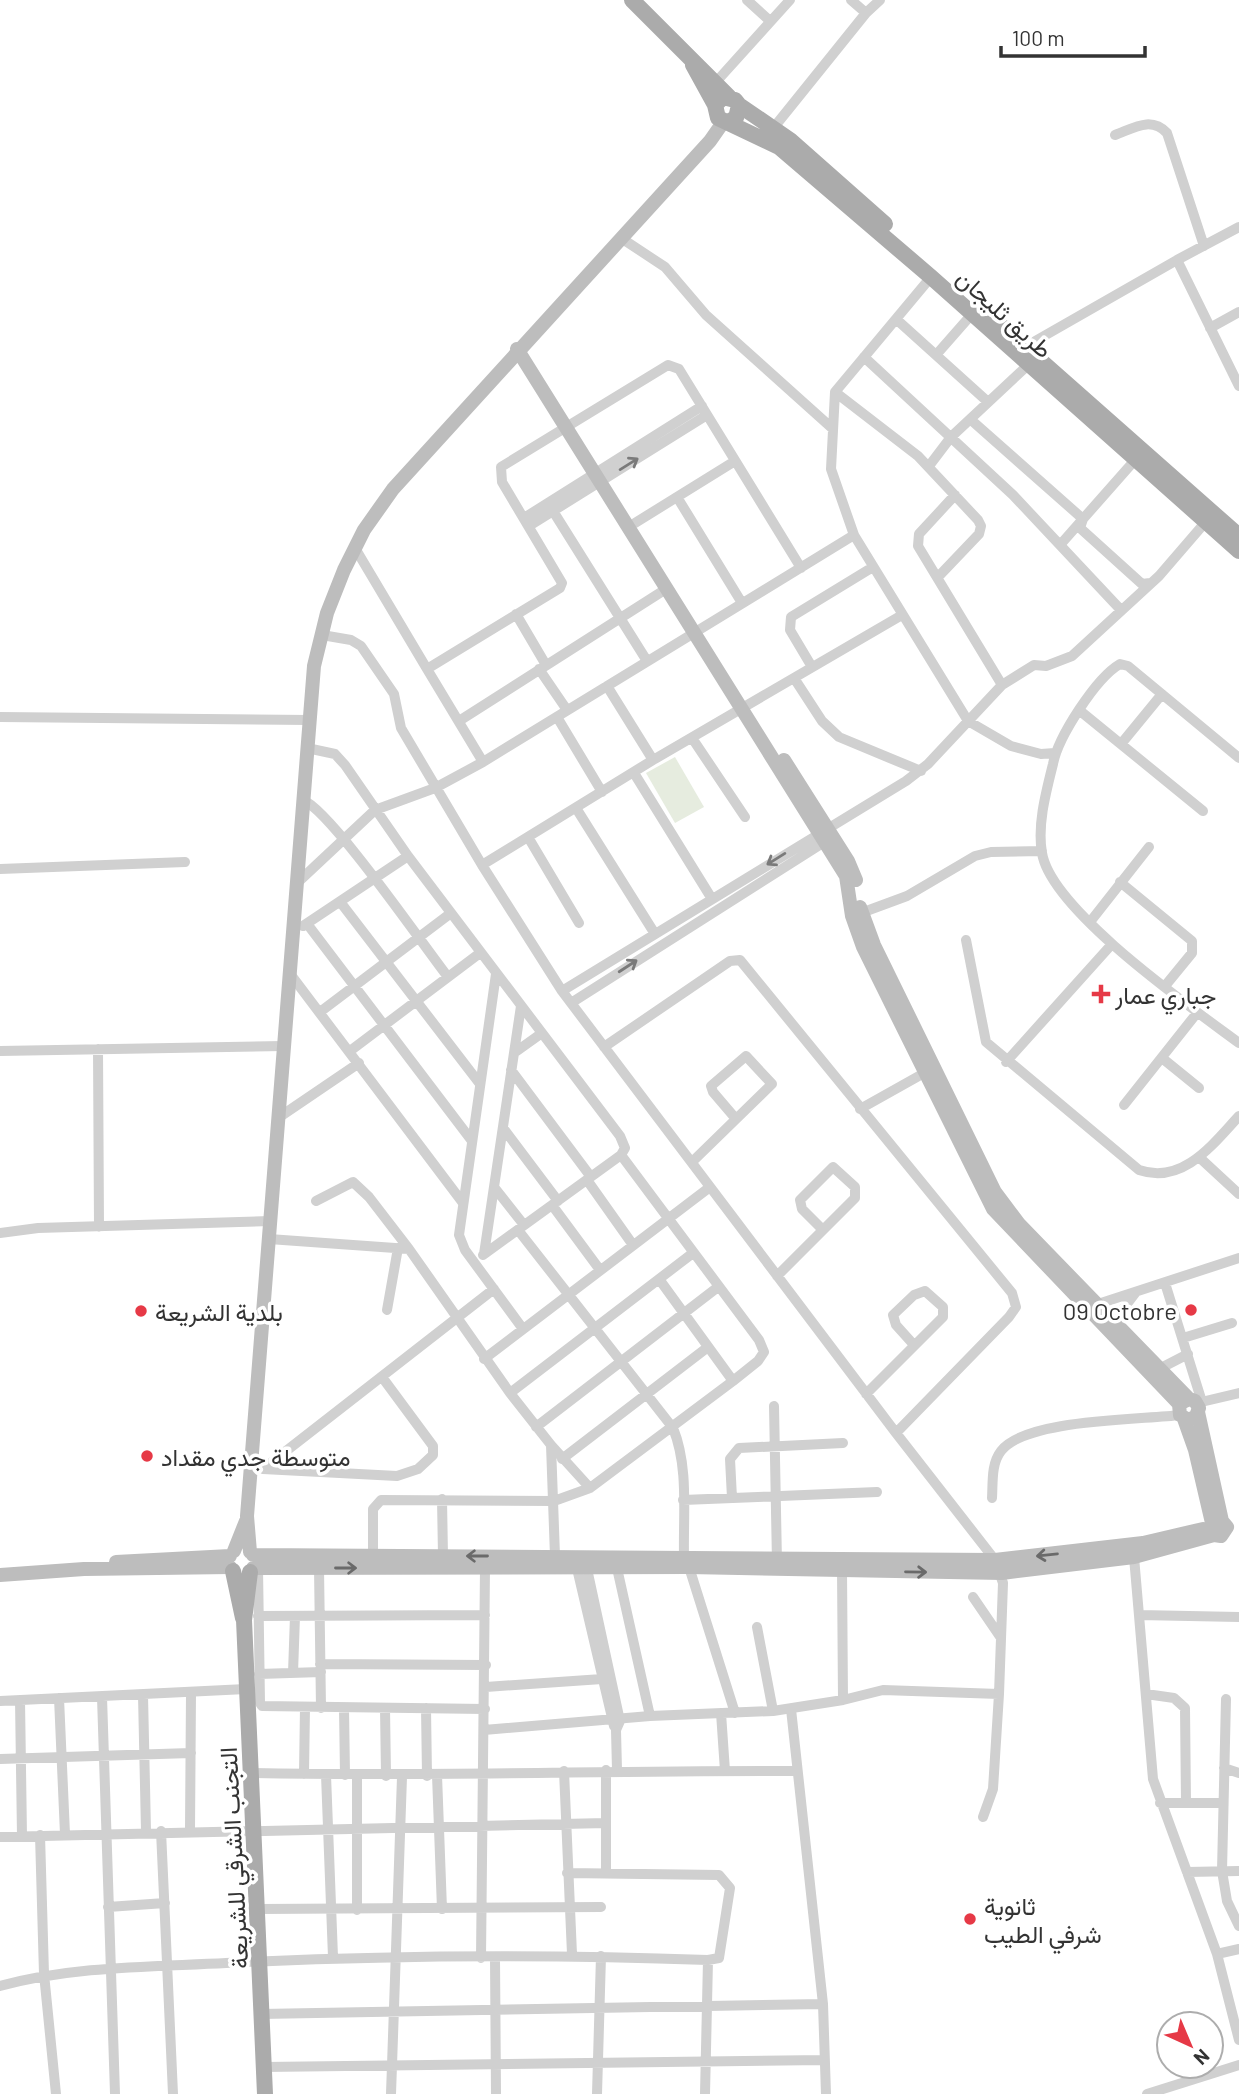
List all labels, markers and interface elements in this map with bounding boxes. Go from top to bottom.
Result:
scale bar [1001,14,1144,58]
text: 100 m [1012,25,1065,50]
street label: طريق ثليجان [950,262,1059,365]
one-way arrow [618,457,638,471]
one-way arrow [767,852,787,866]
one-way arrow [618,958,637,973]
place label: جباري عمار [1114,980,1216,1015]
marker: جباري عمار [1093,986,1109,1002]
place label: 09 Octobre [1063,1296,1177,1325]
place label: بلدية الشريعة [155,1297,283,1328]
marker: 09 Octobre [1183,1302,1199,1318]
marker: بلدية الشريعة [133,1303,149,1319]
place label: متوسطة جدي مقداد [161,1442,351,1477]
marker: متوسطة جدي مقداد [139,1448,155,1464]
one-way arrow [466,1549,489,1563]
one-way arrow [1036,1549,1059,1562]
one-way arrow [334,1561,357,1575]
one-way arrow [904,1565,927,1578]
street label: التجنب الشرقي للشريعة [213,1746,259,1970]
place label: ثانوية شرفي الطيب [984,1891,1102,1954]
marker: ثانوية شرفي الطيب [962,1911,978,1927]
north arrow [1155,2010,1225,2080]
text: N [1190,2045,1215,2070]

